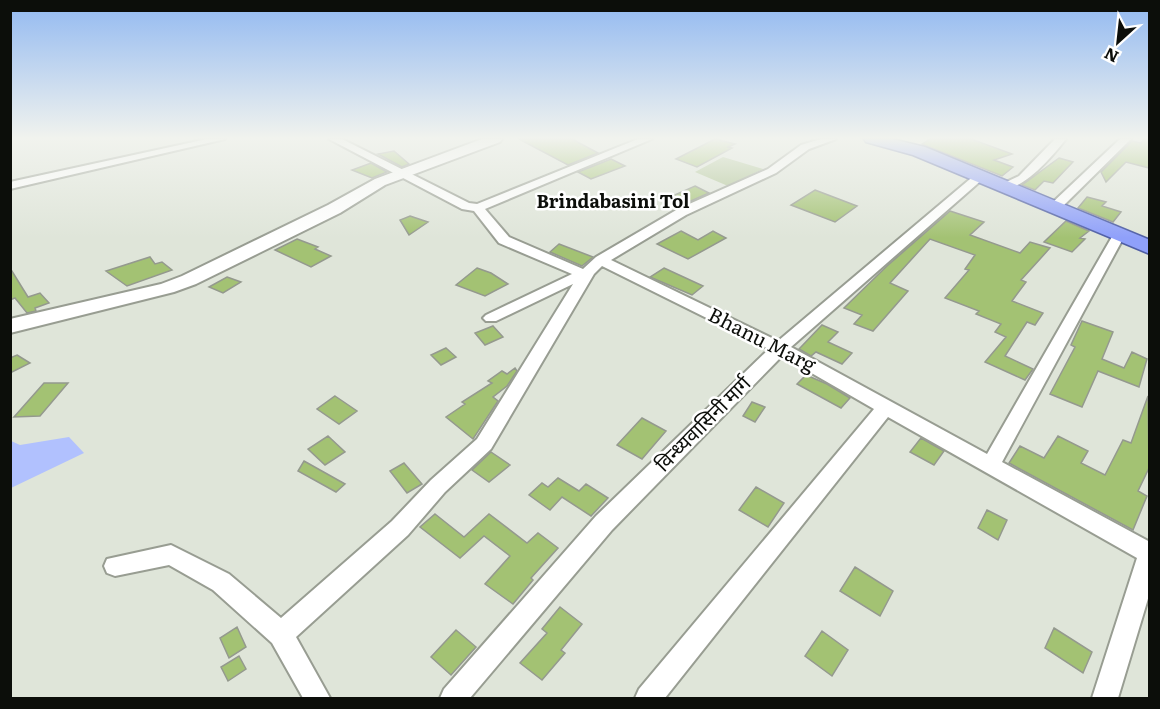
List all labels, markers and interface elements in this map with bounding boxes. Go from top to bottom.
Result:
north arrow [1088,12,1148,72]
text: N [1099,43,1122,70]
district label: Brindabasini Tol [536,187,690,214]
street label: Bhanu Marg [704,298,823,379]
street label: विन्ध्यवासिनी मार्ग [647,367,757,477]

